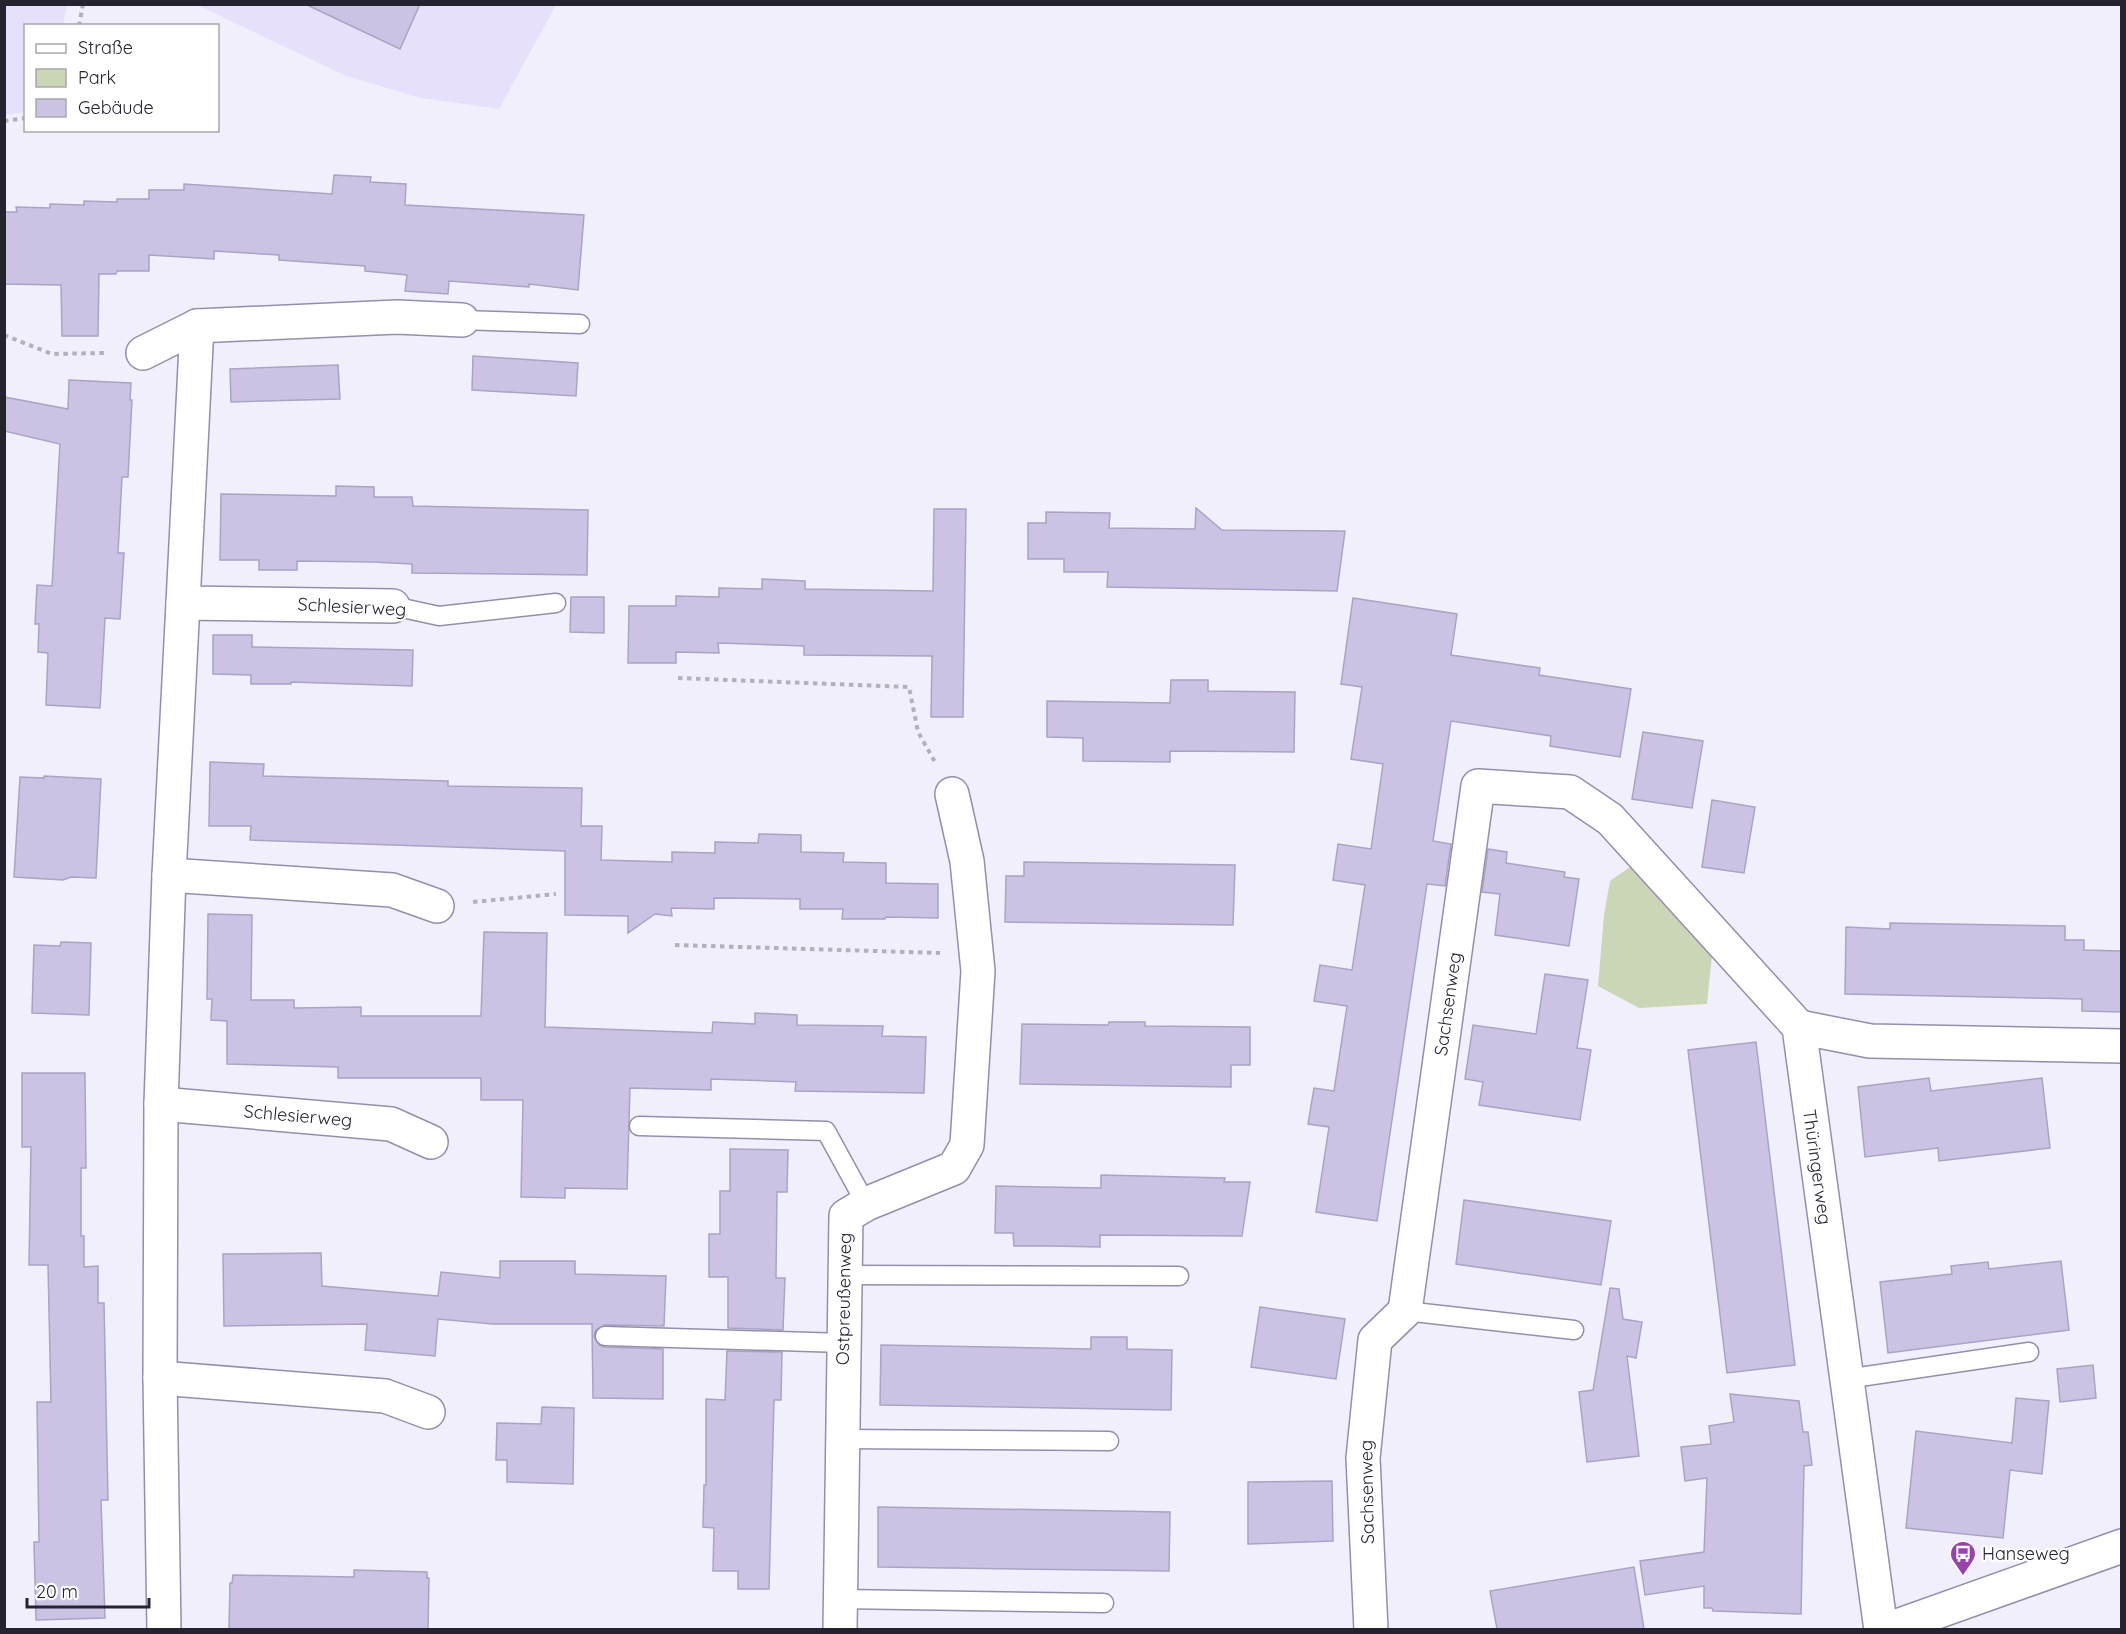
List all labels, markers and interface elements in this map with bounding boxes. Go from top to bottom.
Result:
legend [24,24,219,132]
text: Straße [78,36,133,59]
text: Park [78,66,116,89]
text: Gebäude [78,96,154,119]
street label: Schlesierweg [297,592,407,621]
street label: Sachsenweg [1429,951,1466,1057]
street label: Schlesierweg [243,1099,353,1132]
street label: Thüringerweg [1798,1108,1837,1226]
street label: Ostpreußenweg [831,1233,856,1365]
street label: Sachsenweg [1354,1440,1379,1544]
bus stop icon: Hanseweg [1948,1539,1978,1577]
place label: Hanseweg [1982,1542,2070,1565]
scale bar [27,1571,148,1609]
text: 20 m [36,1580,78,1603]

